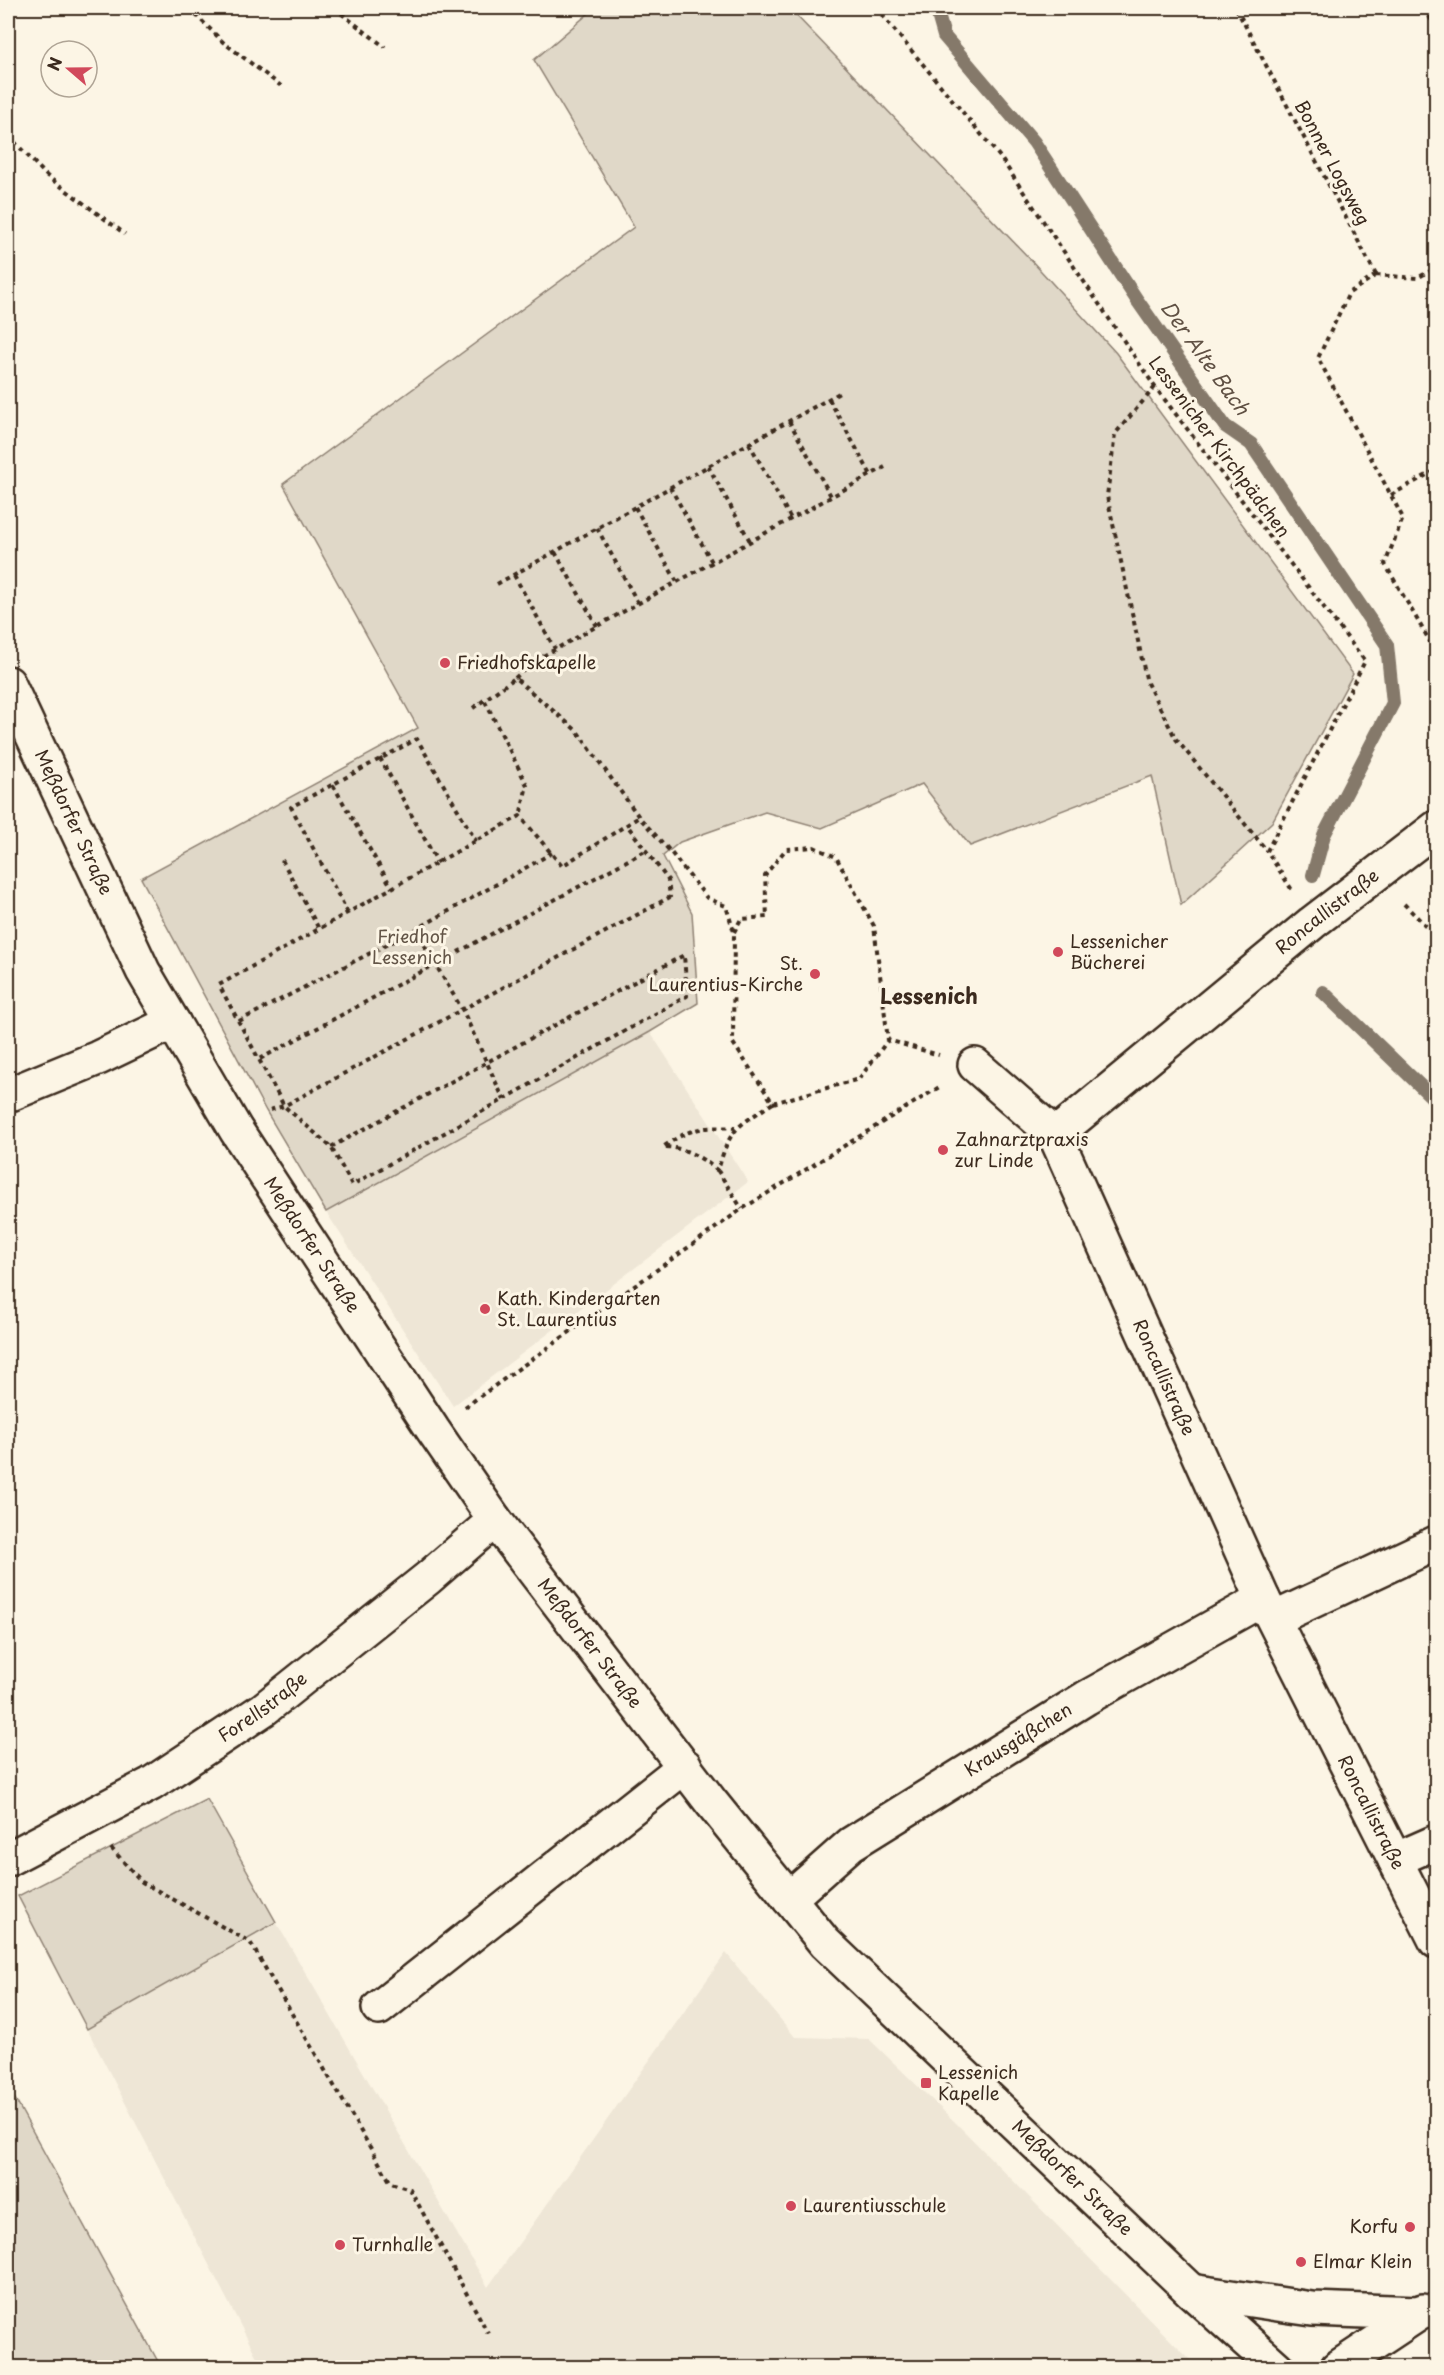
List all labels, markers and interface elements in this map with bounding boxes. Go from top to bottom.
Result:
north arrow [39,39,99,99]
text: N [41,53,67,74]
street label: Bonner Logsweg [1289,95,1378,230]
water label: Der Alte Bach [1154,294,1258,421]
street label: Lessenicher Kirchpädchen [1143,350,1298,543]
place label: Friedhofskapelle [457,648,597,675]
marker: Friedhofskapelle [438,656,452,670]
street label: Meßdorfer Straße [29,745,120,899]
street label: Roncallistraße [1269,862,1384,960]
park label: Friedhof Lessenich [372,922,452,970]
place label: Lessenicher Bücherei [1070,927,1169,975]
marker: Lessenicher Bücherei [1051,945,1065,959]
place label: St. Laurentius-Kirche [649,949,803,997]
marker: St. Laurentius-Kirche [808,967,822,981]
district label: Lessenich [880,979,978,1011]
place label: Zahnarztpraxis zur Linde [955,1125,1088,1173]
marker: Zahnarztpraxis zur Linde [936,1143,950,1157]
street label: Meßdorfer Straße [258,1171,368,1318]
place label: Kath. Kindergarten St. Laurentius [497,1284,661,1332]
marker: Kath. Kindergarten St. Laurentius [478,1302,492,1316]
street label: Roncallistraße [1127,1314,1203,1440]
street label: Meßdorfer Straße [532,1572,650,1714]
street label: Forellstraße [212,1665,312,1748]
street label: Krausgäßchen [959,1695,1077,1782]
street label: Roncallistraße [1332,1750,1413,1874]
place label: Lessenich Kapelle [938,2058,1018,2106]
marker: Lessenich Kapelle [919,2076,933,2090]
street label: Meßdorfer Straße [1007,2113,1140,2241]
place label: Laurentiusschule [803,2191,947,2218]
marker: Laurentiusschule [784,2199,798,2213]
place label: Korfu [1349,2212,1398,2239]
marker: Korfu [1403,2220,1417,2234]
place label: Turnhalle [352,2230,434,2257]
marker: Turnhalle [333,2238,347,2252]
place label: Elmar Klein [1313,2247,1412,2274]
marker: Elmar Klein [1294,2255,1308,2269]

